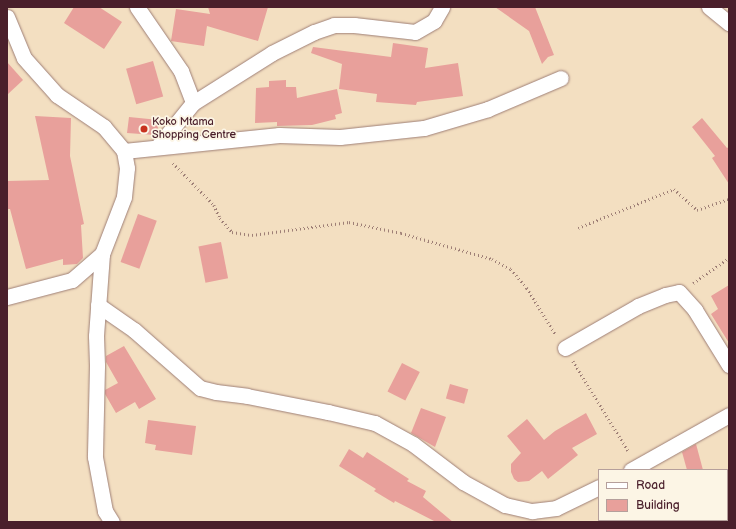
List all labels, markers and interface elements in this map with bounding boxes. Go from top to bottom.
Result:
place label: Koko Mtama Shopping Centre [152,116,236,142]
marker: Koko Mtama Shopping Centre [139,124,149,134]
legend [598,469,728,521]
text: Road [636,478,665,493]
text: Building [636,498,680,513]

